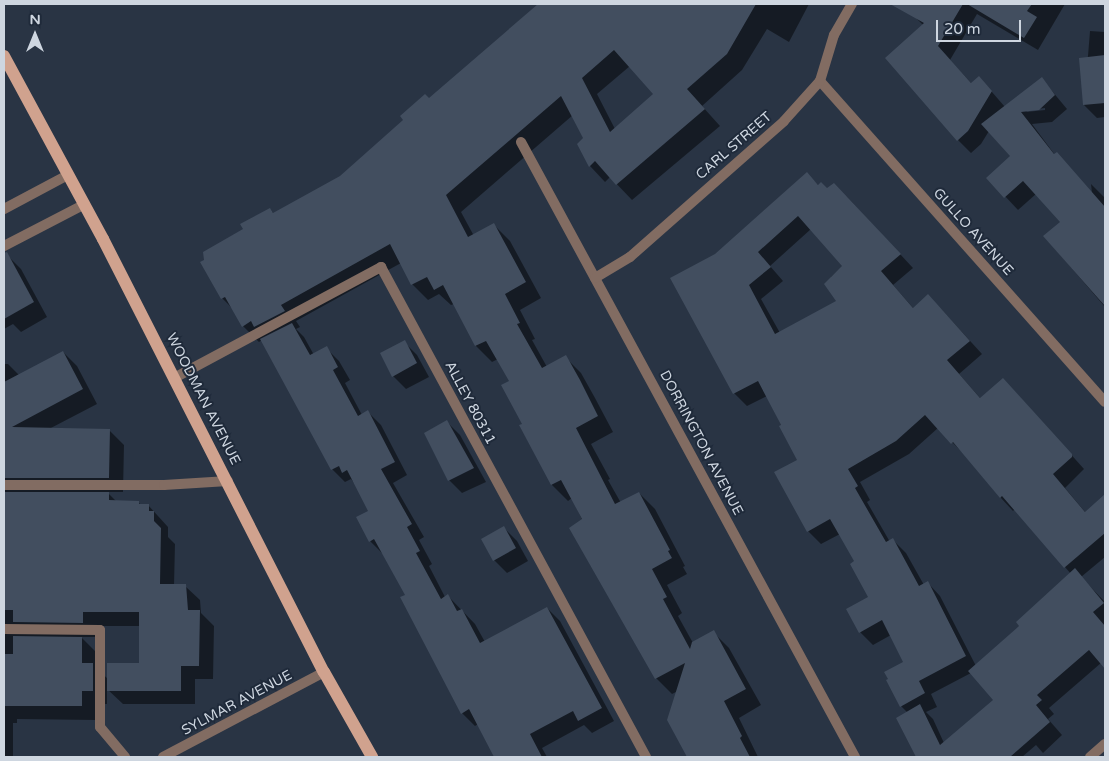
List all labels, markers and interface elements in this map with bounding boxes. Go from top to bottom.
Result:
north arrow [10,10,60,60]
scale bar [939,10,1024,42]
text: N [29,11,41,28]
text: 20 m [944,20,981,38]
street label: CARL STREET [693,109,775,183]
street label: GULLO AVENUE [929,185,1017,279]
street label: WOODMAN AVENUE [162,330,244,468]
street label: ALLEY 80311 [441,358,499,448]
street label: DORRINGTON AVENUE [656,368,746,518]
street label: SYLMAR AVENUE [179,667,295,739]

